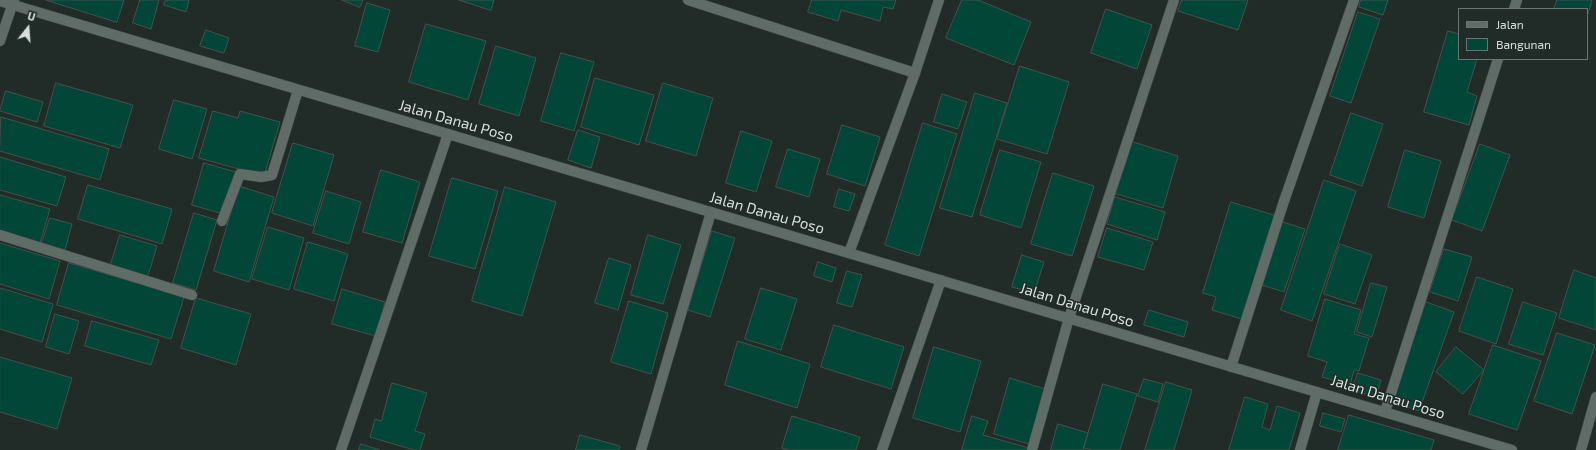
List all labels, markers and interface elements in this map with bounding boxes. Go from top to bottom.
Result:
north arrow [8,8,48,48]
legend [1458,8,1588,60]
text: U [26,9,37,23]
text: Jalan [1496,17,1524,31]
text: Bangunan [1496,37,1551,51]
street label: Jalan Danau Poso [397,96,515,146]
street label: Jalan Danau Poso [708,188,826,238]
street label: Jalan Danau Poso [1018,279,1136,331]
street label: Jalan Danau Poso [1329,371,1447,423]

